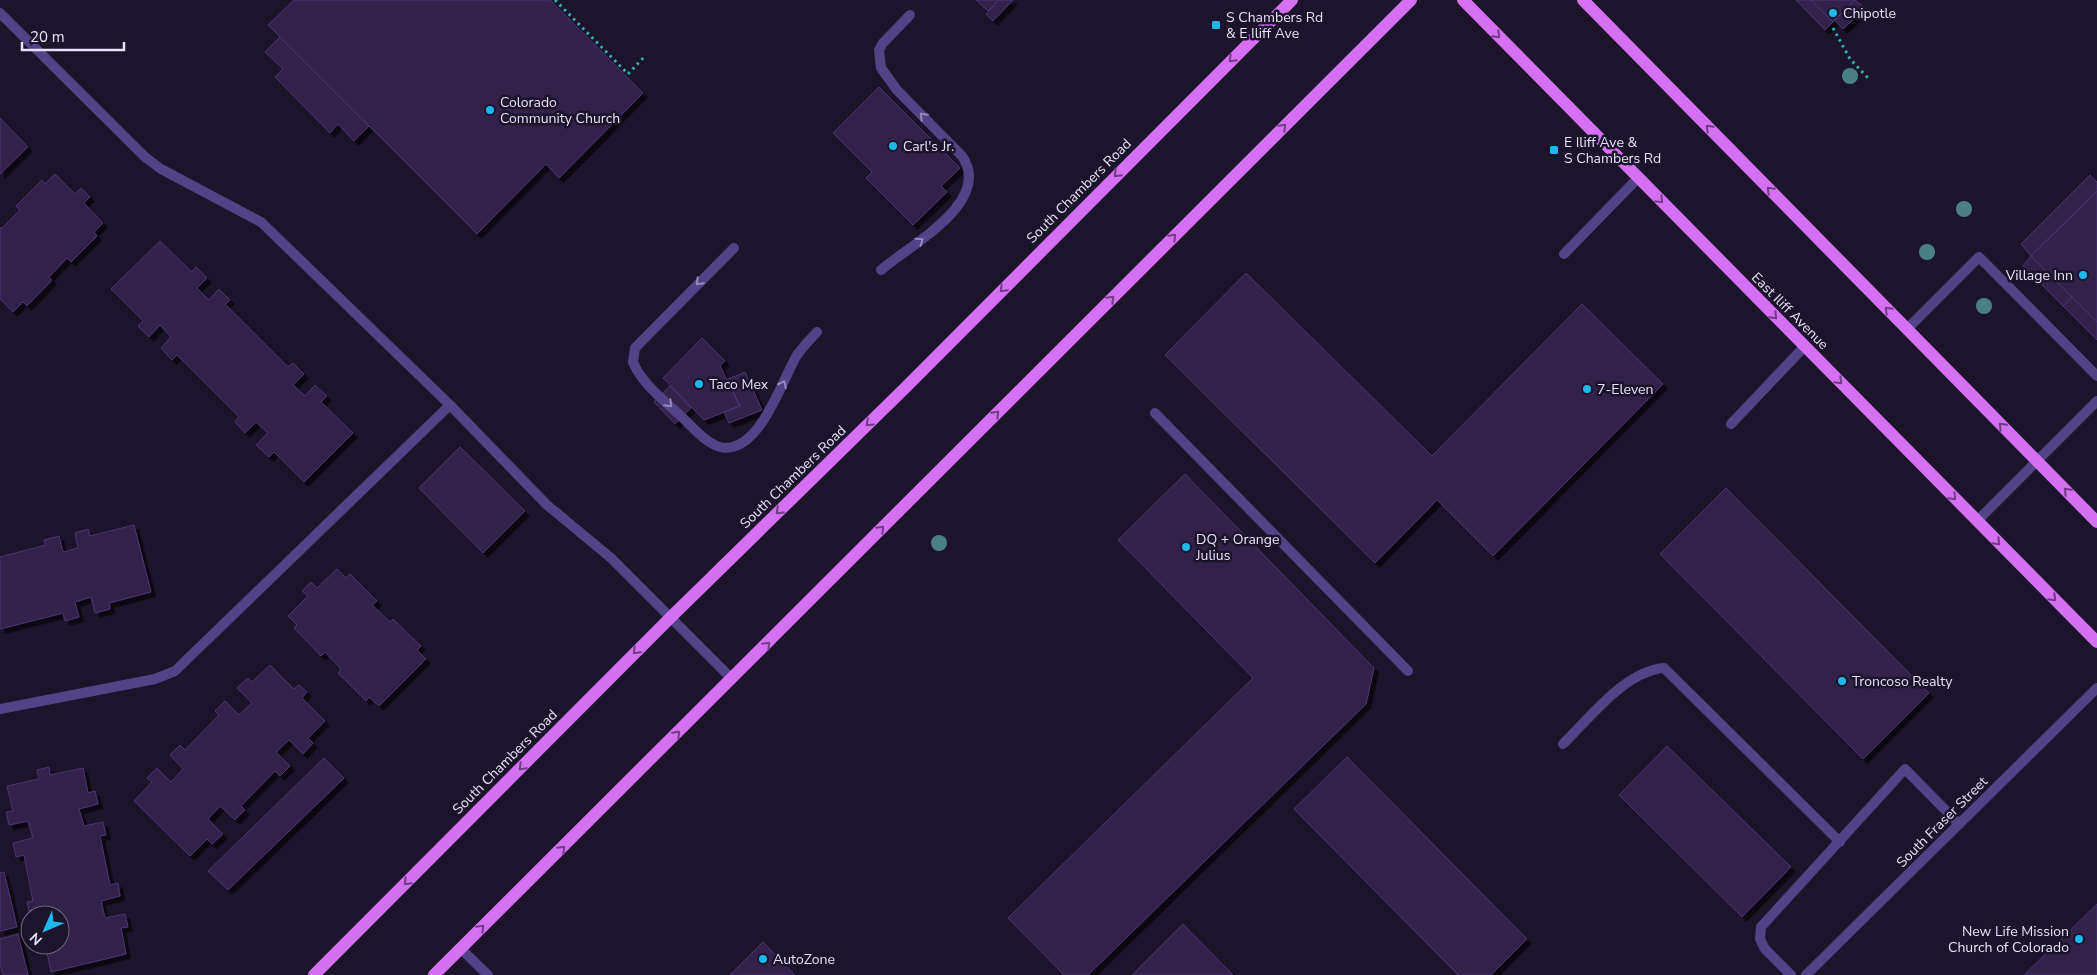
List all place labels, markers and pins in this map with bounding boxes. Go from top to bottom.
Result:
place label: Chipotle [1843,4,1896,23]
marker: Chipotle [1827,7,1839,19]
place label: S Chambers Rd & E Iliff Ave [1226,8,1323,43]
marker: S Chambers Rd & E Iliff Ave [1210,19,1222,31]
place label: Colorado Community Church [500,93,620,128]
marker: Colorado Community Church [484,104,496,116]
place label: E Iliff Ave & S Chambers Rd [1564,133,1661,168]
place label: Carl's Jr. [903,137,954,156]
marker: Carl's Jr. [887,140,899,152]
marker: E Iliff Ave & S Chambers Rd [1548,144,1560,156]
place label: Village Inn [2005,266,2073,285]
marker: Village Inn [2077,269,2089,281]
place label: Taco Mex [709,375,769,394]
marker: Taco Mex [693,378,705,390]
place label: 7-Eleven [1597,380,1653,399]
marker: 7-Eleven [1581,383,1593,395]
place label: DQ + Orange Julius [1195,530,1279,565]
marker: DQ + Orange Julius [1180,541,1192,553]
place label: Troncoso Realty [1852,672,1953,691]
marker: Troncoso Realty [1836,675,1848,687]
place label: New Life Mission Church of Colorado [1948,922,2069,957]
marker: New Life Mission Church of Colorado [2073,933,2085,945]
place label: AutoZone [773,950,835,969]
marker: AutoZone [757,953,769,965]

